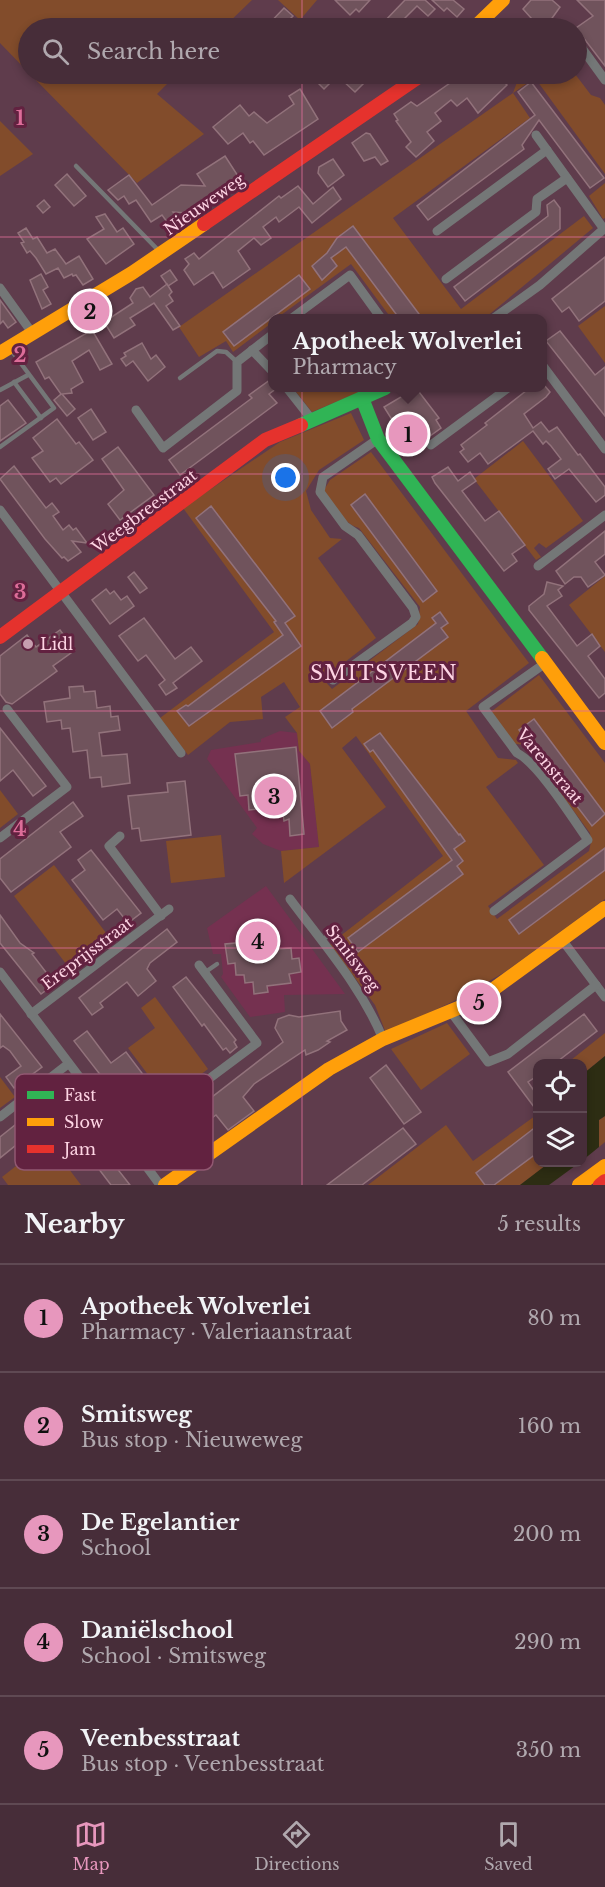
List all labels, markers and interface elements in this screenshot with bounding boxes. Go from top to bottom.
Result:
search box [18,18,587,84]
icon: search [39,35,72,68]
text: Search here [87,38,220,65]
text: 1 [16,106,25,130]
street label: Nieuweweg [160,169,249,239]
pin: 2 [70,288,110,334]
popup [268,314,547,392]
text: Apotheek Wolverlei [293,328,522,355]
text: 2 [13,343,27,367]
text: Pharmacy [293,355,397,379]
pin: 1 [388,412,428,456]
your location [271,463,300,492]
street label: Weegbreestraat [87,465,201,558]
text: 3 [14,580,26,604]
place label: Lidl [40,634,73,654]
marker: Lidl [21,637,35,651]
district label: SMITSVEEN [310,661,458,685]
street label: Varenstraat [512,723,587,808]
pin: 3 [254,774,294,818]
text: 4 [13,817,27,841]
street label: Ereprijsstraat [37,912,137,994]
pin: 4 [238,918,278,964]
street label: Smitsweg [321,921,385,996]
pin: 5 [460,980,498,1024]
map controls [533,1059,587,1167]
button: locate [533,1059,587,1113]
legend [15,1074,213,1170]
text: Fast [64,1085,96,1105]
text: Slow [64,1112,104,1132]
button: layers [533,1113,587,1167]
text: Jam [62,1139,96,1159]
text: Nearby [24,1208,125,1240]
text: 5 results [498,1212,581,1236]
text: Apotheek Wolverlei [81,1293,311,1320]
text: 1 [39,1306,48,1330]
text: 80 m [527,1306,581,1330]
text: Pharmacy · Valeriaanstraat [81,1320,352,1344]
text: Smitsweg [81,1401,192,1428]
text: 2 [37,1414,50,1438]
text: 160 m [518,1414,581,1438]
text: Bus stop · Nieuweweg [81,1428,302,1452]
text: De Egelantier [81,1509,240,1536]
text: 3 [37,1522,50,1546]
text: 200 m [513,1522,581,1546]
text: School [81,1536,151,1560]
text: Daniëlschool [81,1617,234,1644]
text: 4 [37,1630,50,1654]
text: 290 m [514,1630,581,1654]
text: School · Smitsweg [81,1644,266,1668]
text: Veenbesstraat [81,1725,240,1752]
text: 5 [38,1738,49,1762]
text: 350 m [516,1738,581,1762]
text: Bus stop · Veenbesstraat [81,1752,324,1776]
tab: Map [72,1818,110,1874]
tab: Directions [254,1818,339,1874]
tab: Saved [484,1818,533,1874]

